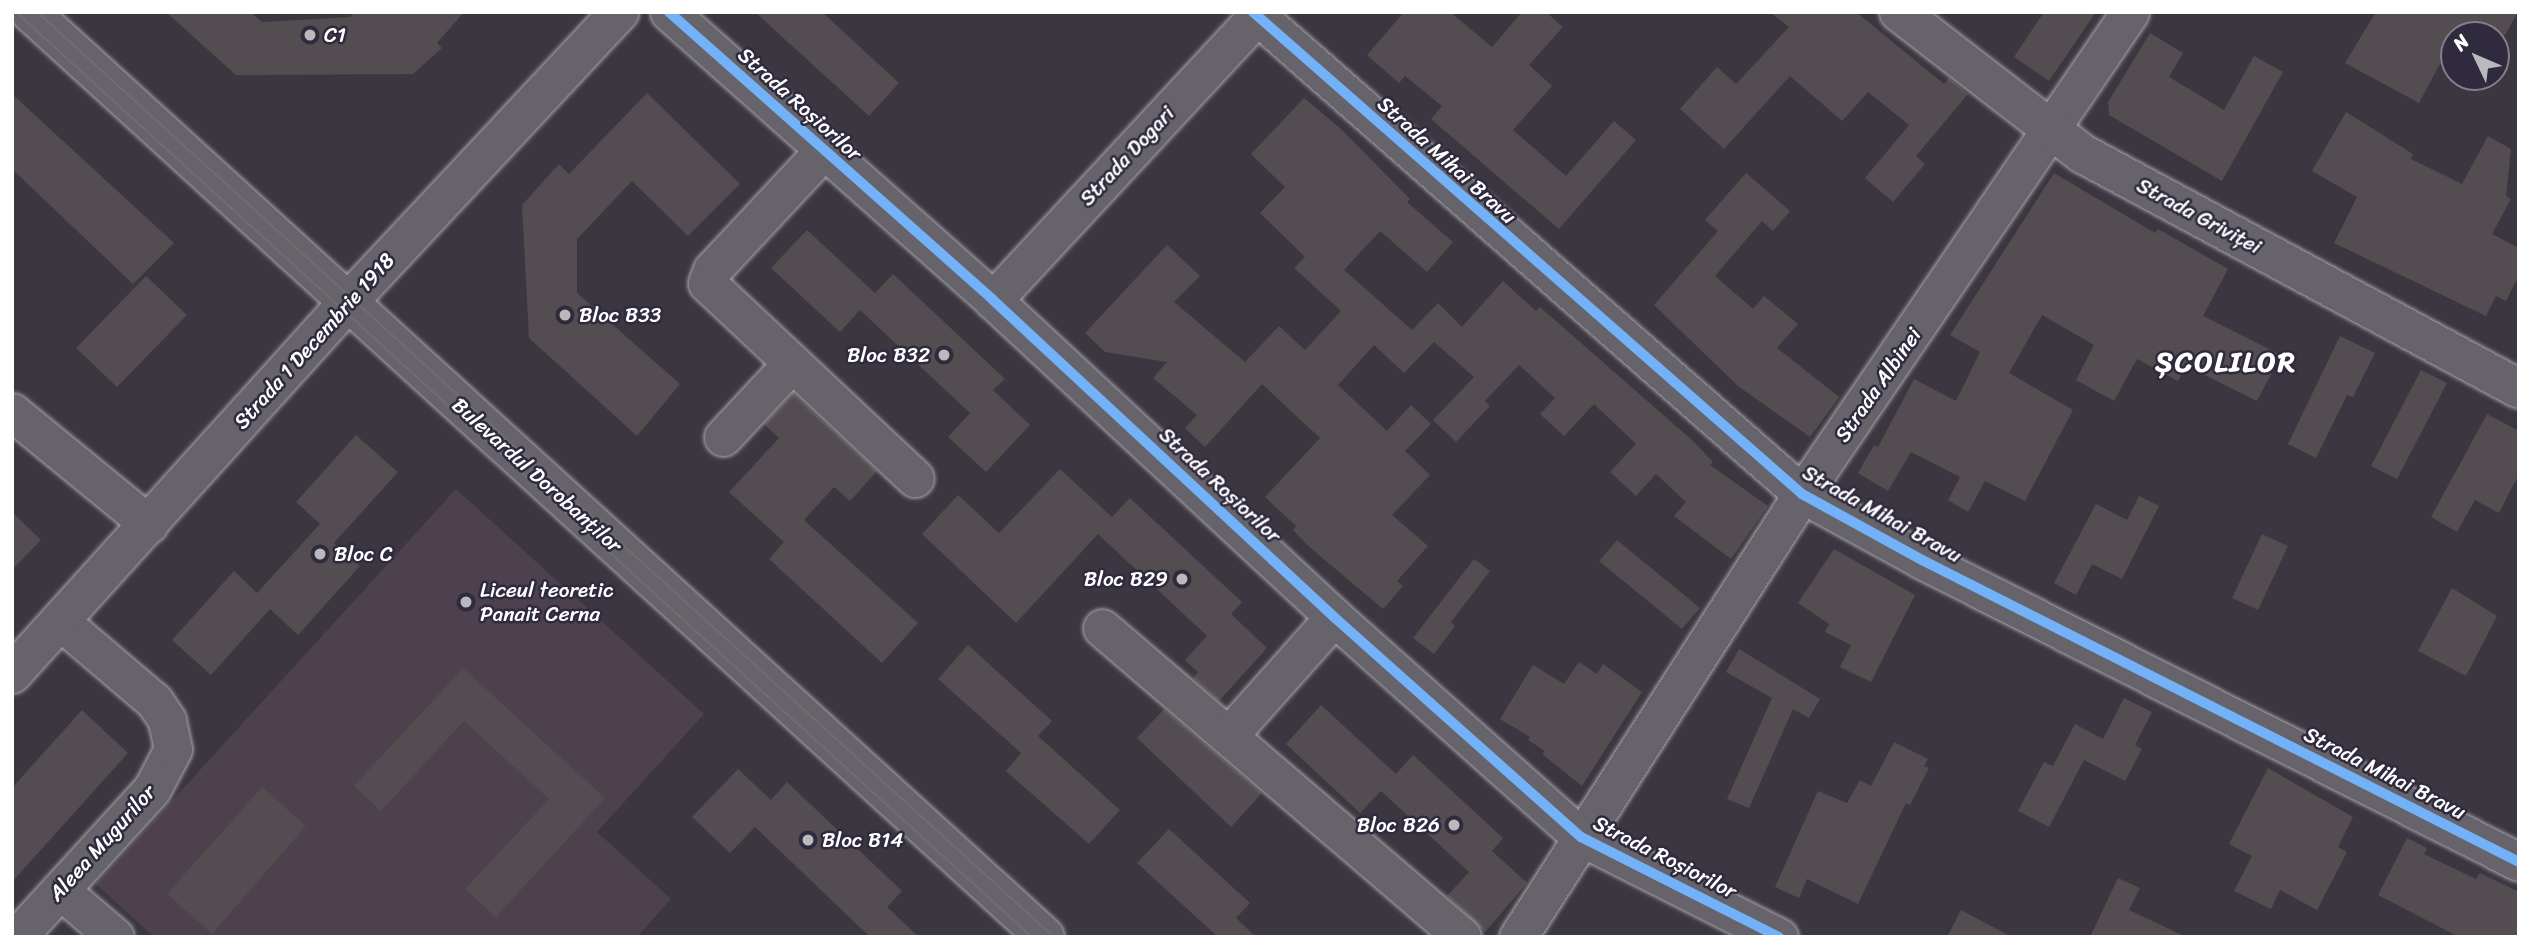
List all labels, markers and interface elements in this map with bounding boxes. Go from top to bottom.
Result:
north arrow [2440,21,2510,91]
place label: C1 [324,22,346,48]
text: N [2445,26,2477,59]
marker: C1 [302,27,318,43]
street label: Strada Roșiorilor [733,42,867,166]
street label: Strada Mihai Bravu [1373,91,1521,229]
street label: Strada Dogari [1074,101,1180,211]
street label: Strada Griviței [2133,173,2265,259]
street label: Strada 1 Decembrie 1918 [228,247,400,435]
place label: Bloc B33 [579,302,661,328]
marker: Bloc B33 [557,307,573,323]
street label: Strada Albinei [1829,323,1927,447]
place label: Bloc B32 [847,342,930,368]
district label: ȘCOLILOR [2158,345,2294,379]
marker: Bloc B32 [936,347,952,363]
street label: Bulevardul Dorobanților [447,392,627,558]
street label: Strada Roșiorilor [1154,422,1286,548]
street label: Strada Mihai Bravu [1798,460,1966,568]
place label: Bloc C [334,541,393,567]
marker: Bloc C [312,546,328,562]
place label: Bloc B29 [1084,566,1168,592]
marker: Bloc B29 [1174,571,1190,587]
place label: Liceul teoretic Panait Cerna [480,577,614,627]
marker: Liceul teoretic Panait Cerna [458,594,474,610]
street label: Strada Mihai Bravu [2300,721,2470,825]
street label: Aleea Mugurilor [43,780,161,906]
street label: Strada Roșiorilor [1589,810,1741,904]
place label: Bloc B26 [1357,812,1440,838]
marker: Bloc B26 [1446,817,1462,833]
place label: Bloc B14 [822,827,903,853]
marker: Bloc B14 [800,832,816,848]

